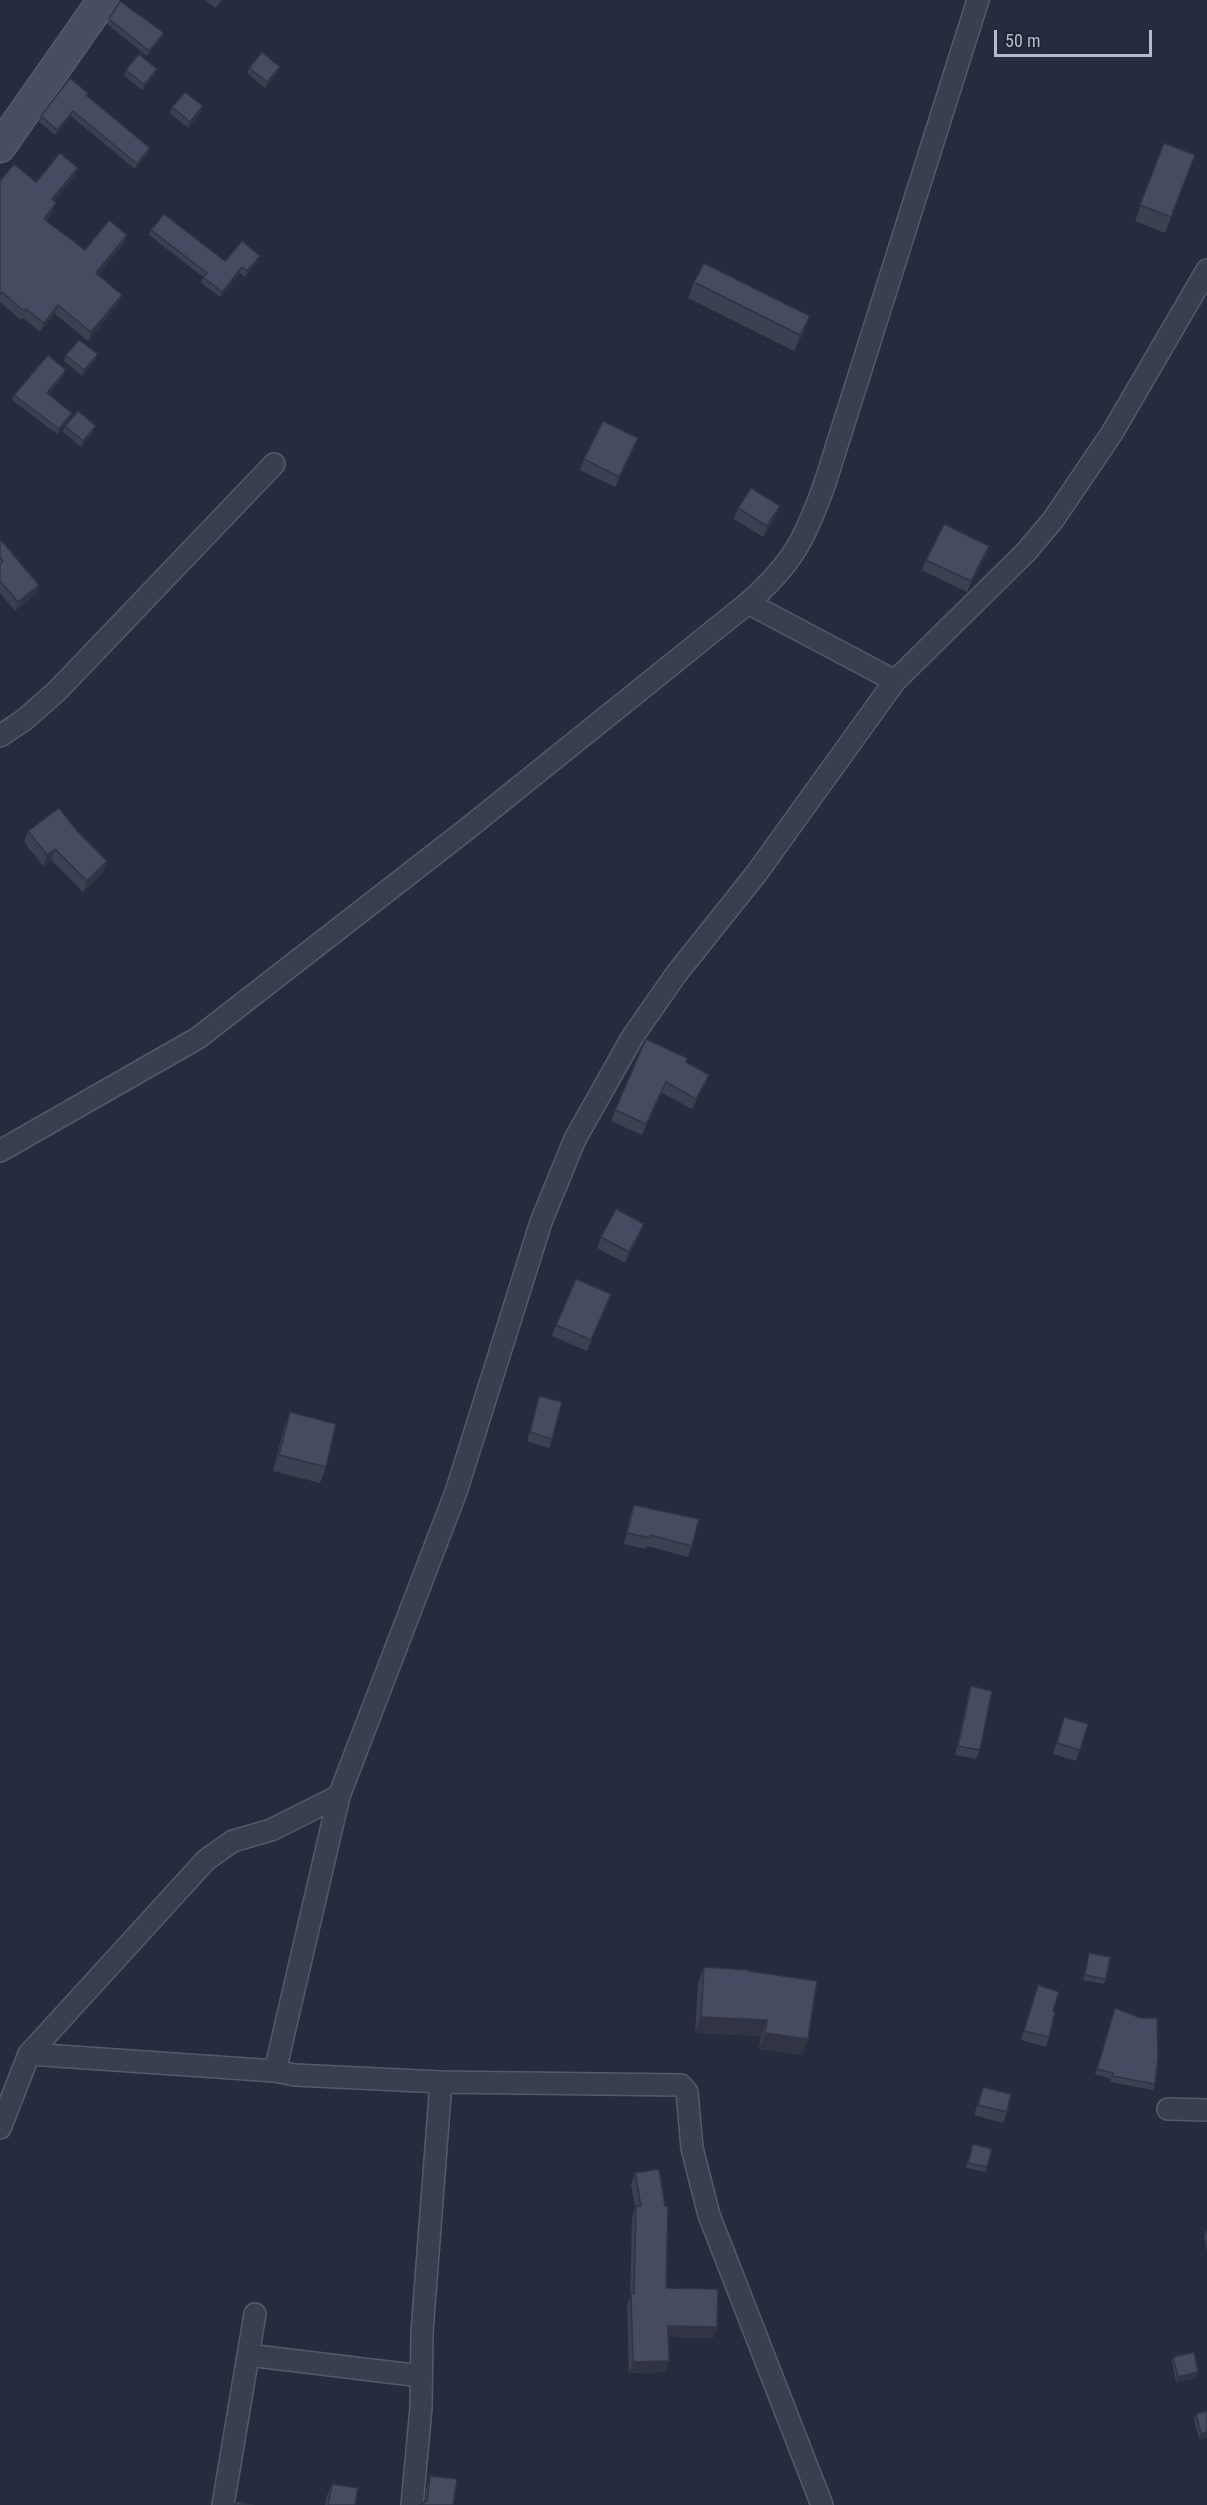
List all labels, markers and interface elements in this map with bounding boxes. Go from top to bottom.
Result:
scale bar [997,18,1154,56]
text: 50 m [1005,30,1040,51]

